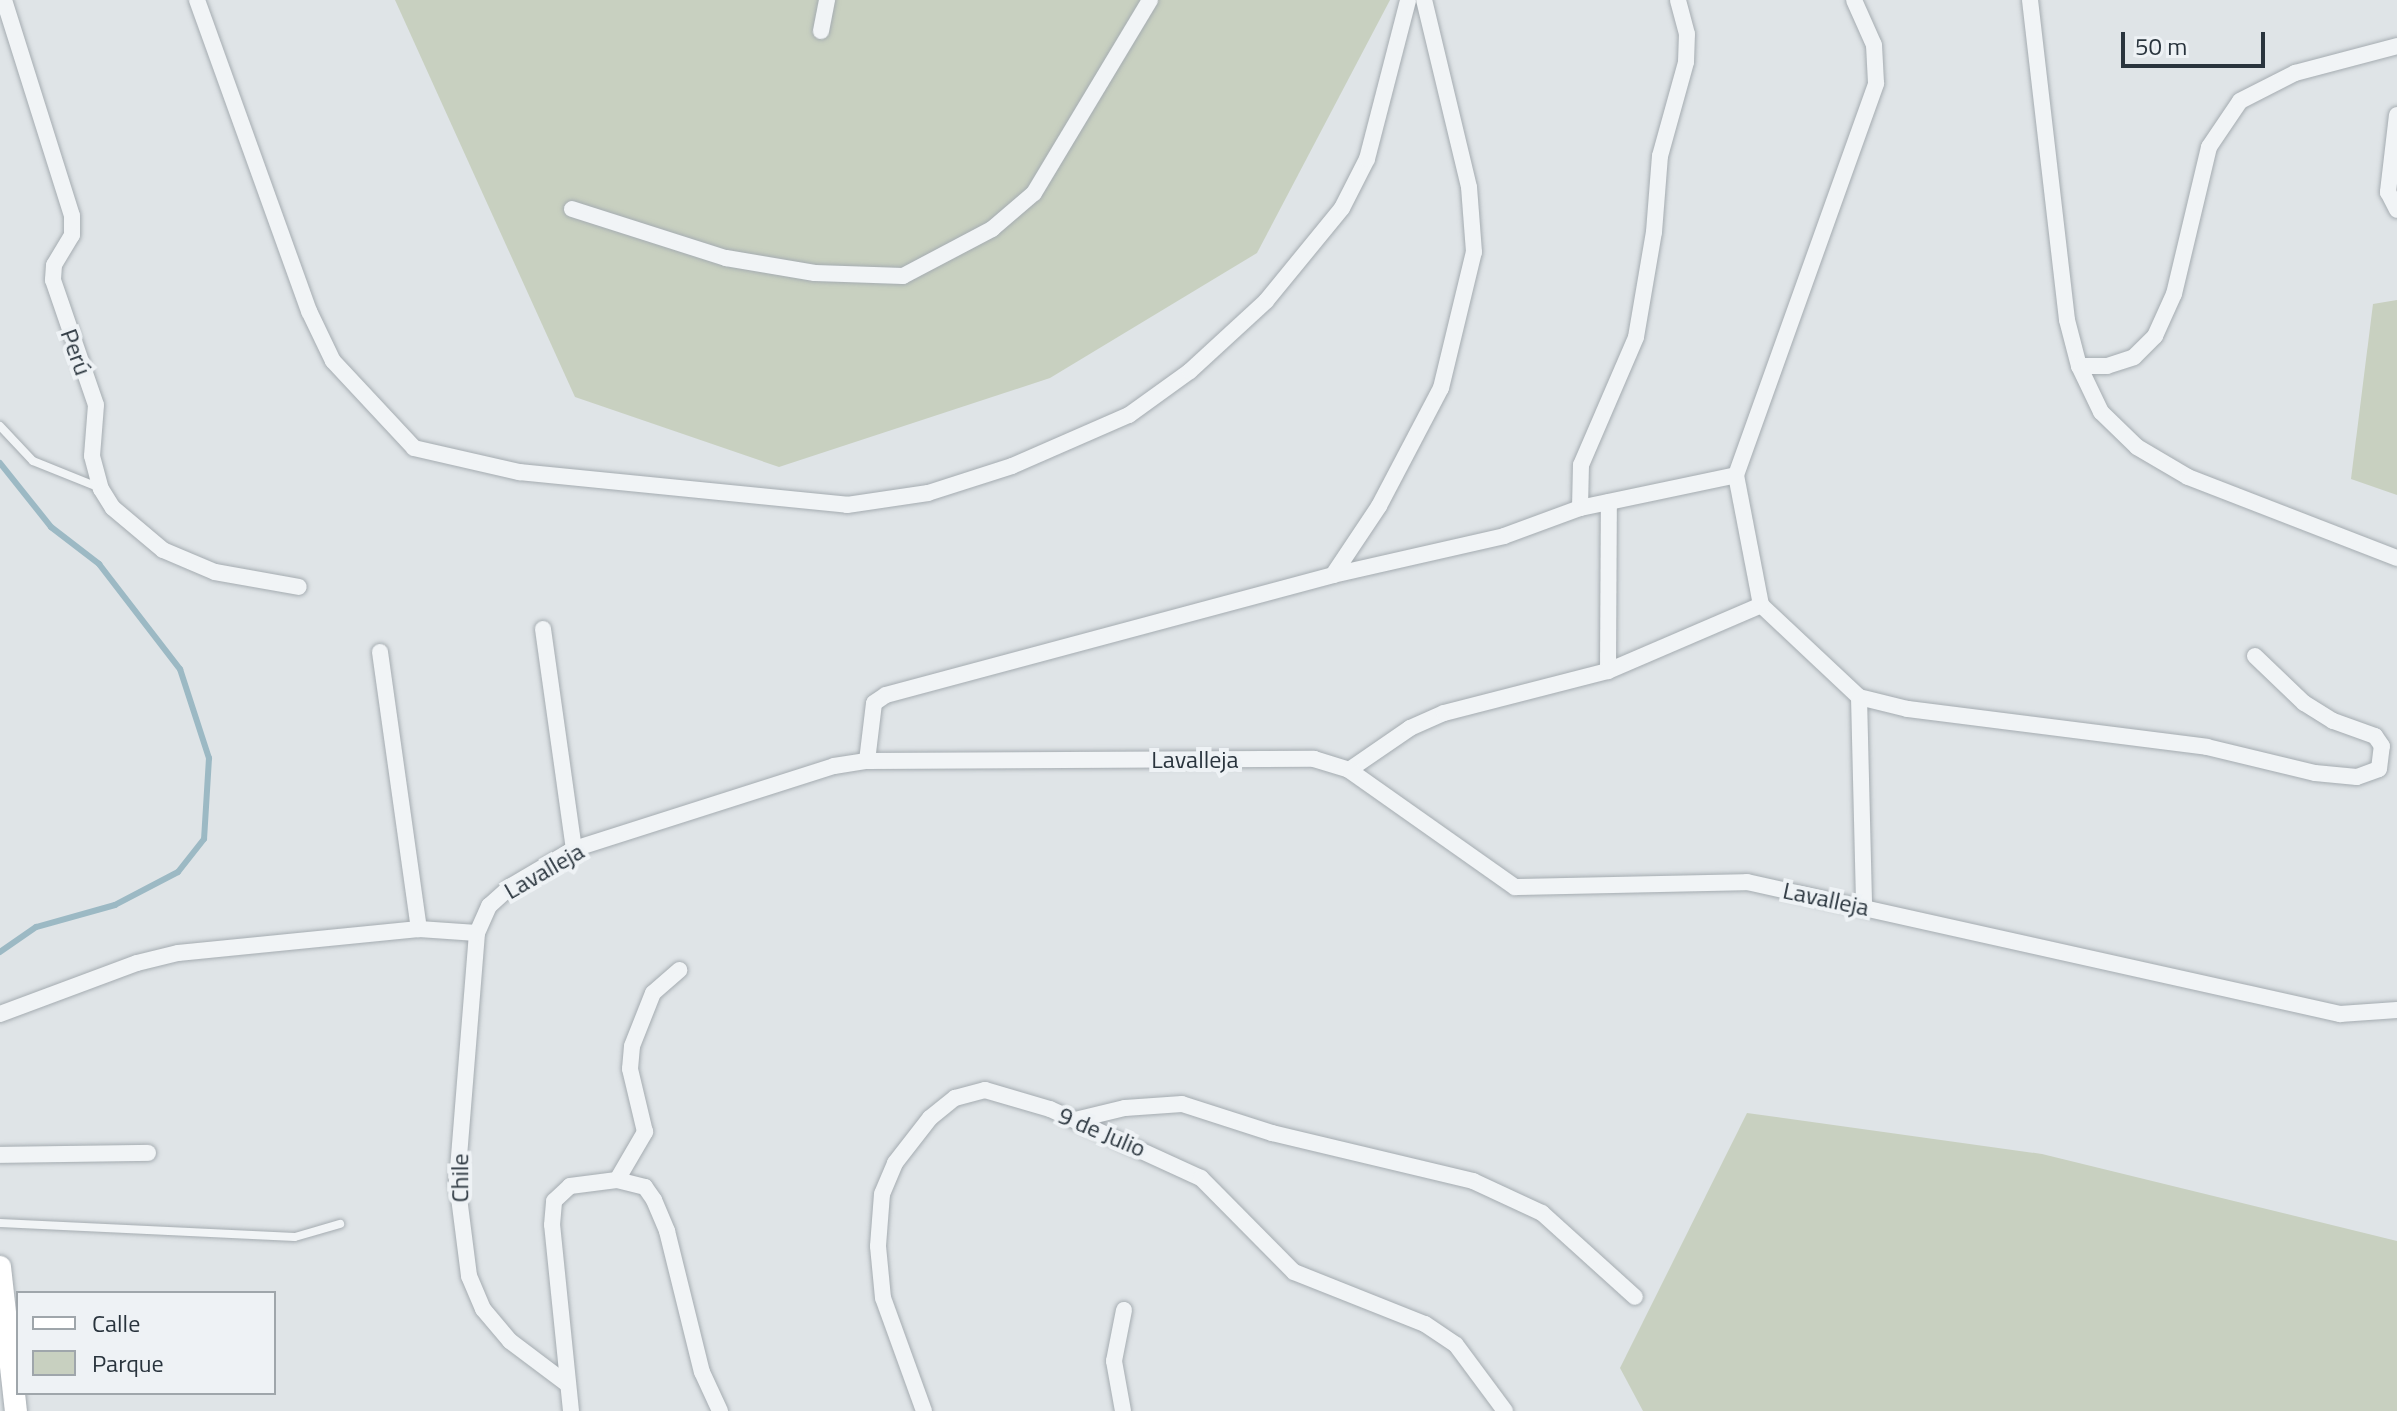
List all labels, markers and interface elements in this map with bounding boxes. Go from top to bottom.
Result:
scale bar [2125,16,2269,66]
text: 50 m [2135,28,2187,64]
street label: Perú [54,325,98,379]
street label: Lavalleja [1151,746,1239,774]
street label: Lavalleja [499,837,589,905]
street label: Lavalleja [1780,876,1872,922]
street label: 9 de Julio [1054,1101,1150,1163]
street label: Chile [446,1154,474,1202]
legend [16,1291,276,1395]
text: Calle [92,1305,140,1341]
text: Parque [92,1345,164,1381]

